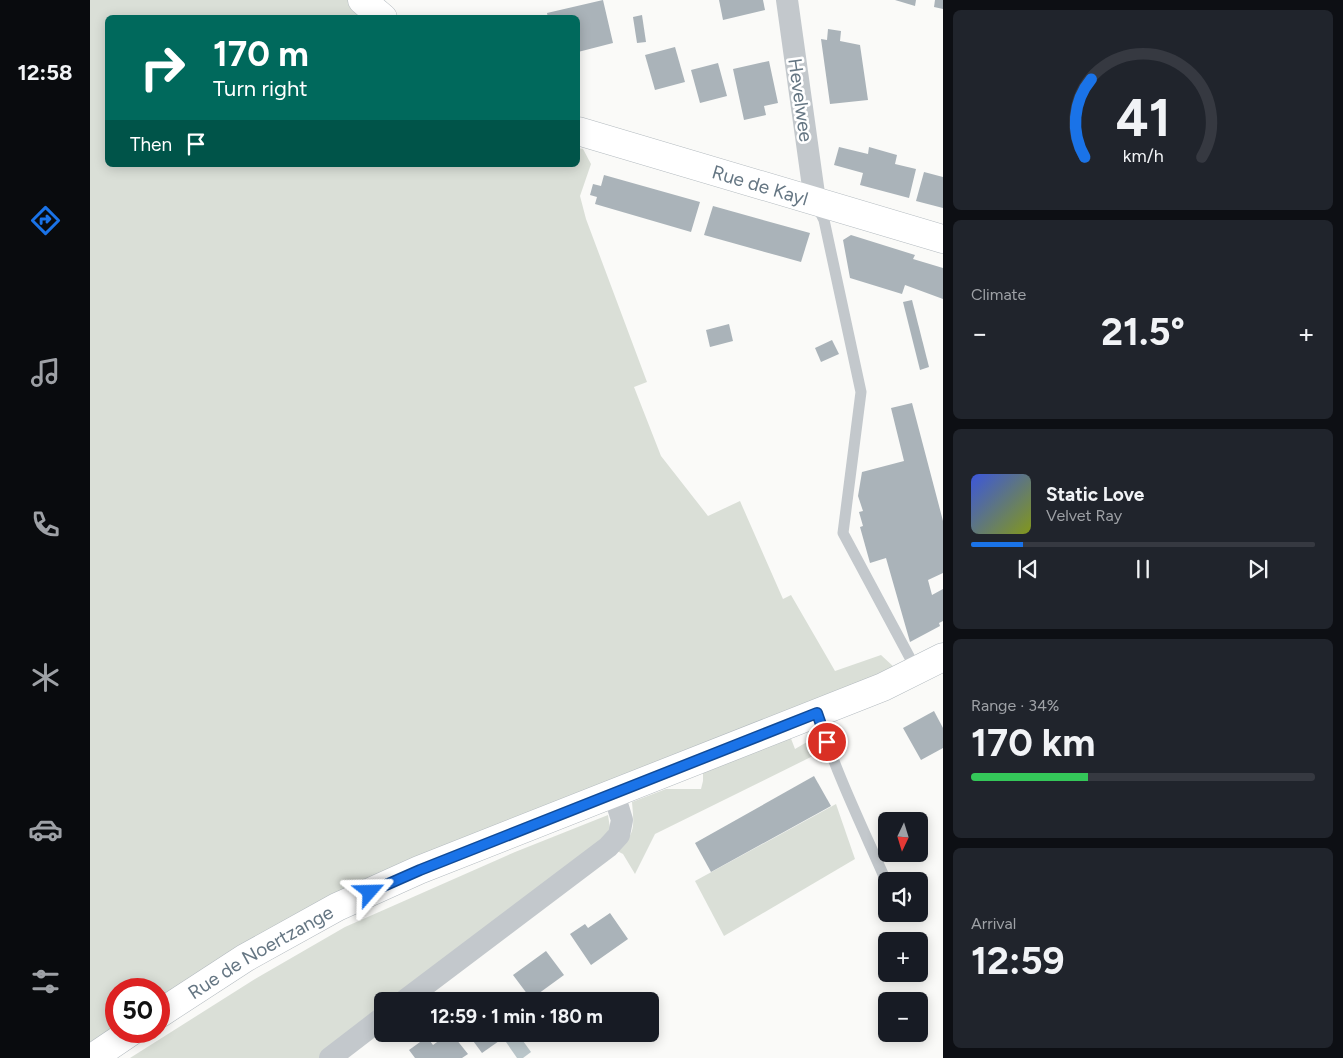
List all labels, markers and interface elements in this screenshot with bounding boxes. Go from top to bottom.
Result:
text: 170 m [213,33,309,75]
icon: right [130,35,195,100]
street label: Hevelwee [783,57,818,143]
text: 12:58 [18,59,72,86]
text: Turn right [213,75,308,102]
text: 41 [1116,87,1170,149]
icon: arrive [182,130,210,158]
text: Then [130,133,172,156]
text: km/h [1123,145,1163,166]
street label: Rue de Kayl [709,160,811,210]
icon: directions [28,203,63,238]
text: Climate [971,285,1026,304]
text: 21.5° [1101,309,1185,355]
text: − [971,316,988,350]
text: + [1298,316,1315,350]
icon: music [28,355,63,390]
text: Static Love [1046,483,1144,506]
text: Velvet Ray [1046,506,1122,525]
icon: phone [28,507,63,542]
icon: previous [1014,555,1042,583]
icon: pause [1129,555,1157,583]
icon: next [1244,555,1272,583]
icon: climate [28,660,63,695]
text: Range · 34% [971,696,1059,715]
text: 170 km [971,720,1095,766]
pin [806,721,848,763]
icon: arrive [813,728,841,756]
icon: car [28,812,63,847]
north arrow [878,812,928,862]
map controls [878,812,928,1042]
position arrow [343,865,395,917]
button: sound [878,872,928,922]
street label: Rue de Noertzange [184,901,337,1004]
text: Arrival [971,914,1016,933]
button: + [878,932,928,982]
text: 12:59 [971,938,1065,984]
icon: filters [28,964,63,999]
speed limit sign: 50 [105,978,170,1043]
button: − [878,992,928,1042]
text: 12:59 · 1 min · 180 m [430,1005,603,1028]

